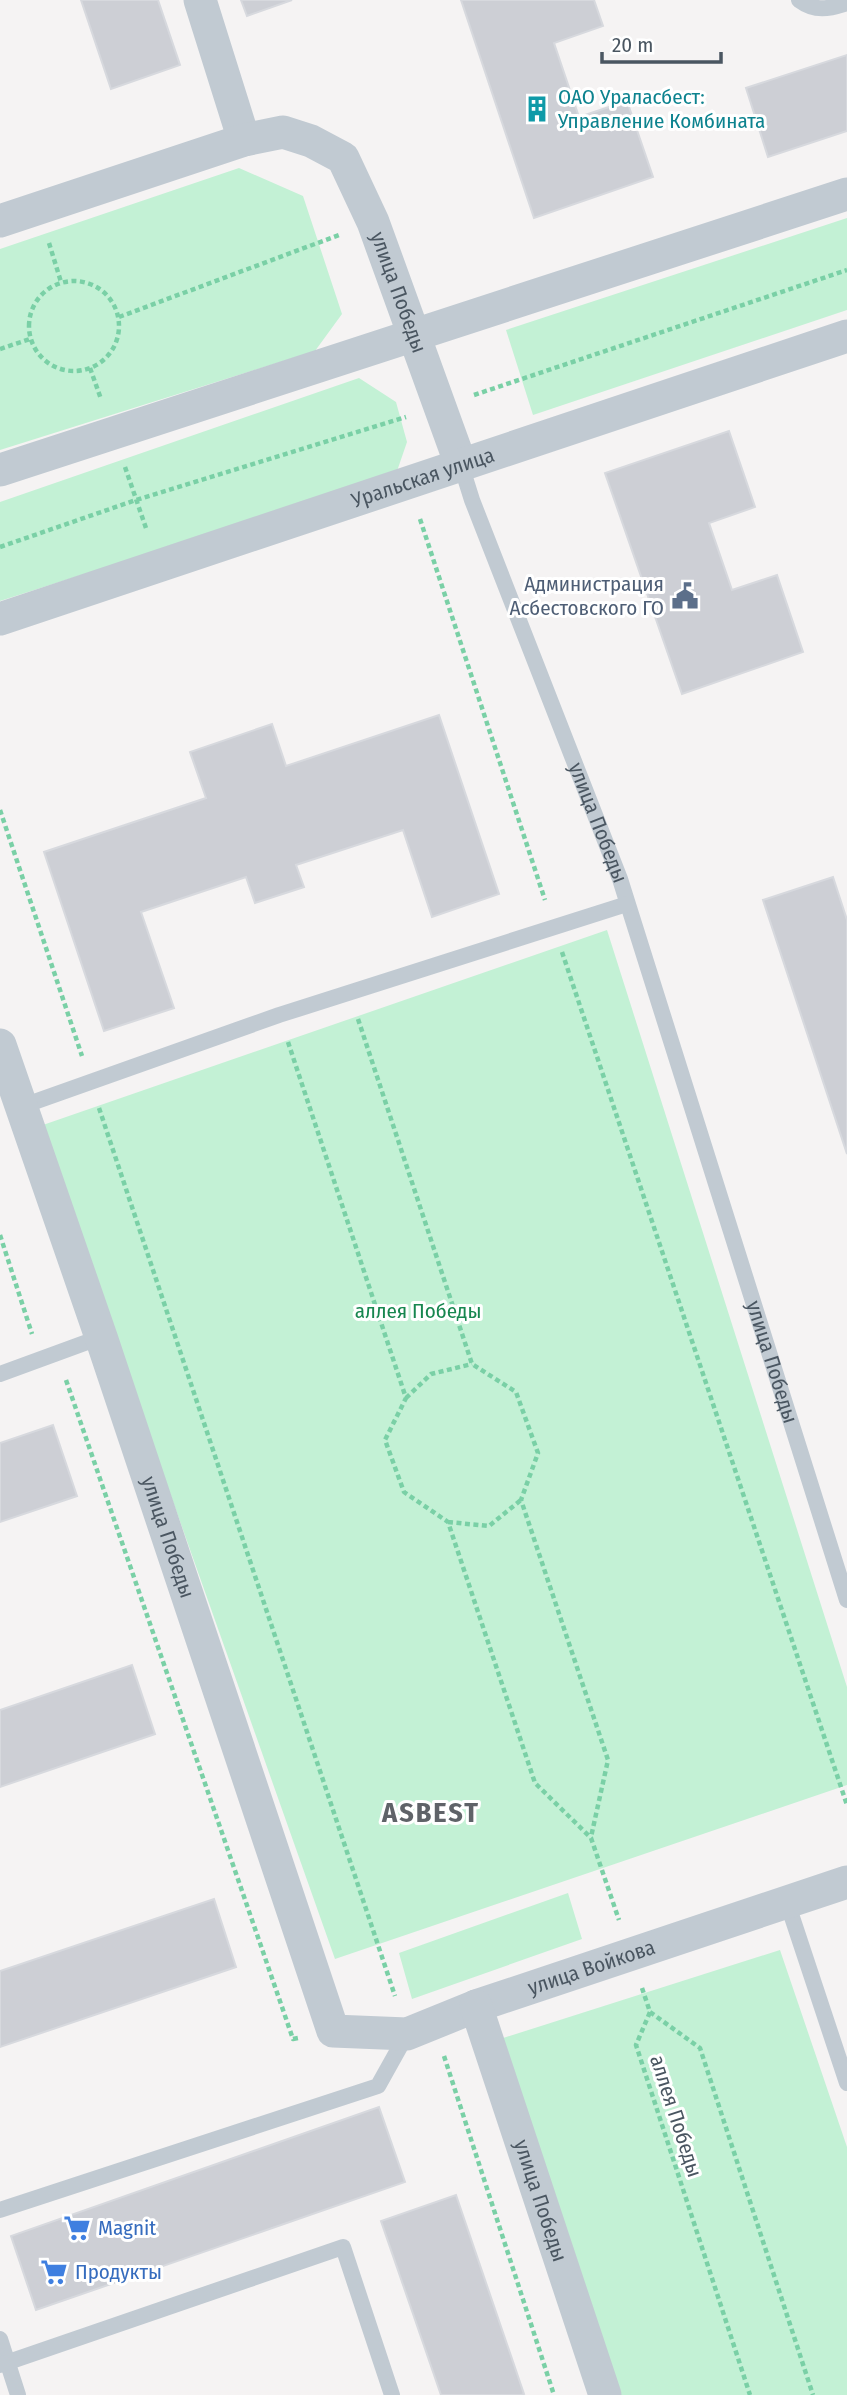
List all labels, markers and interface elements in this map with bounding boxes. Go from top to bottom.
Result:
scale bar [602,21,721,65]
text: 20 m [612,32,653,58]
place label: ОАО Ураласбест: Управление Комбината [557,84,765,134]
building icon: ОАО Ураласбест: Управление Комбината [522,94,552,124]
street label: улица Победы [365,228,432,356]
street label: Уральская улица [347,442,498,514]
place label: Администрация Асбестовского ГО [509,571,664,621]
public building icon: Администрация Асбестовского ГО [670,581,700,611]
street label: улица Победы [563,759,633,886]
park label: аллея Победы [355,1298,481,1324]
street label: улица Победы [741,1298,804,1426]
street label: улица Победы [135,1473,200,1601]
district label: ASBEST [381,1796,480,1829]
street label: улица Войкова [524,1934,659,2001]
street label: аллея Победы [644,2052,708,2180]
street label: улица Победы [508,2136,573,2265]
supermarket icon: Magnit [62,2213,92,2243]
place label: Magnit [98,2215,156,2241]
supermarket icon: Продукты [39,2257,69,2287]
place label: Продукты [75,2259,162,2285]

